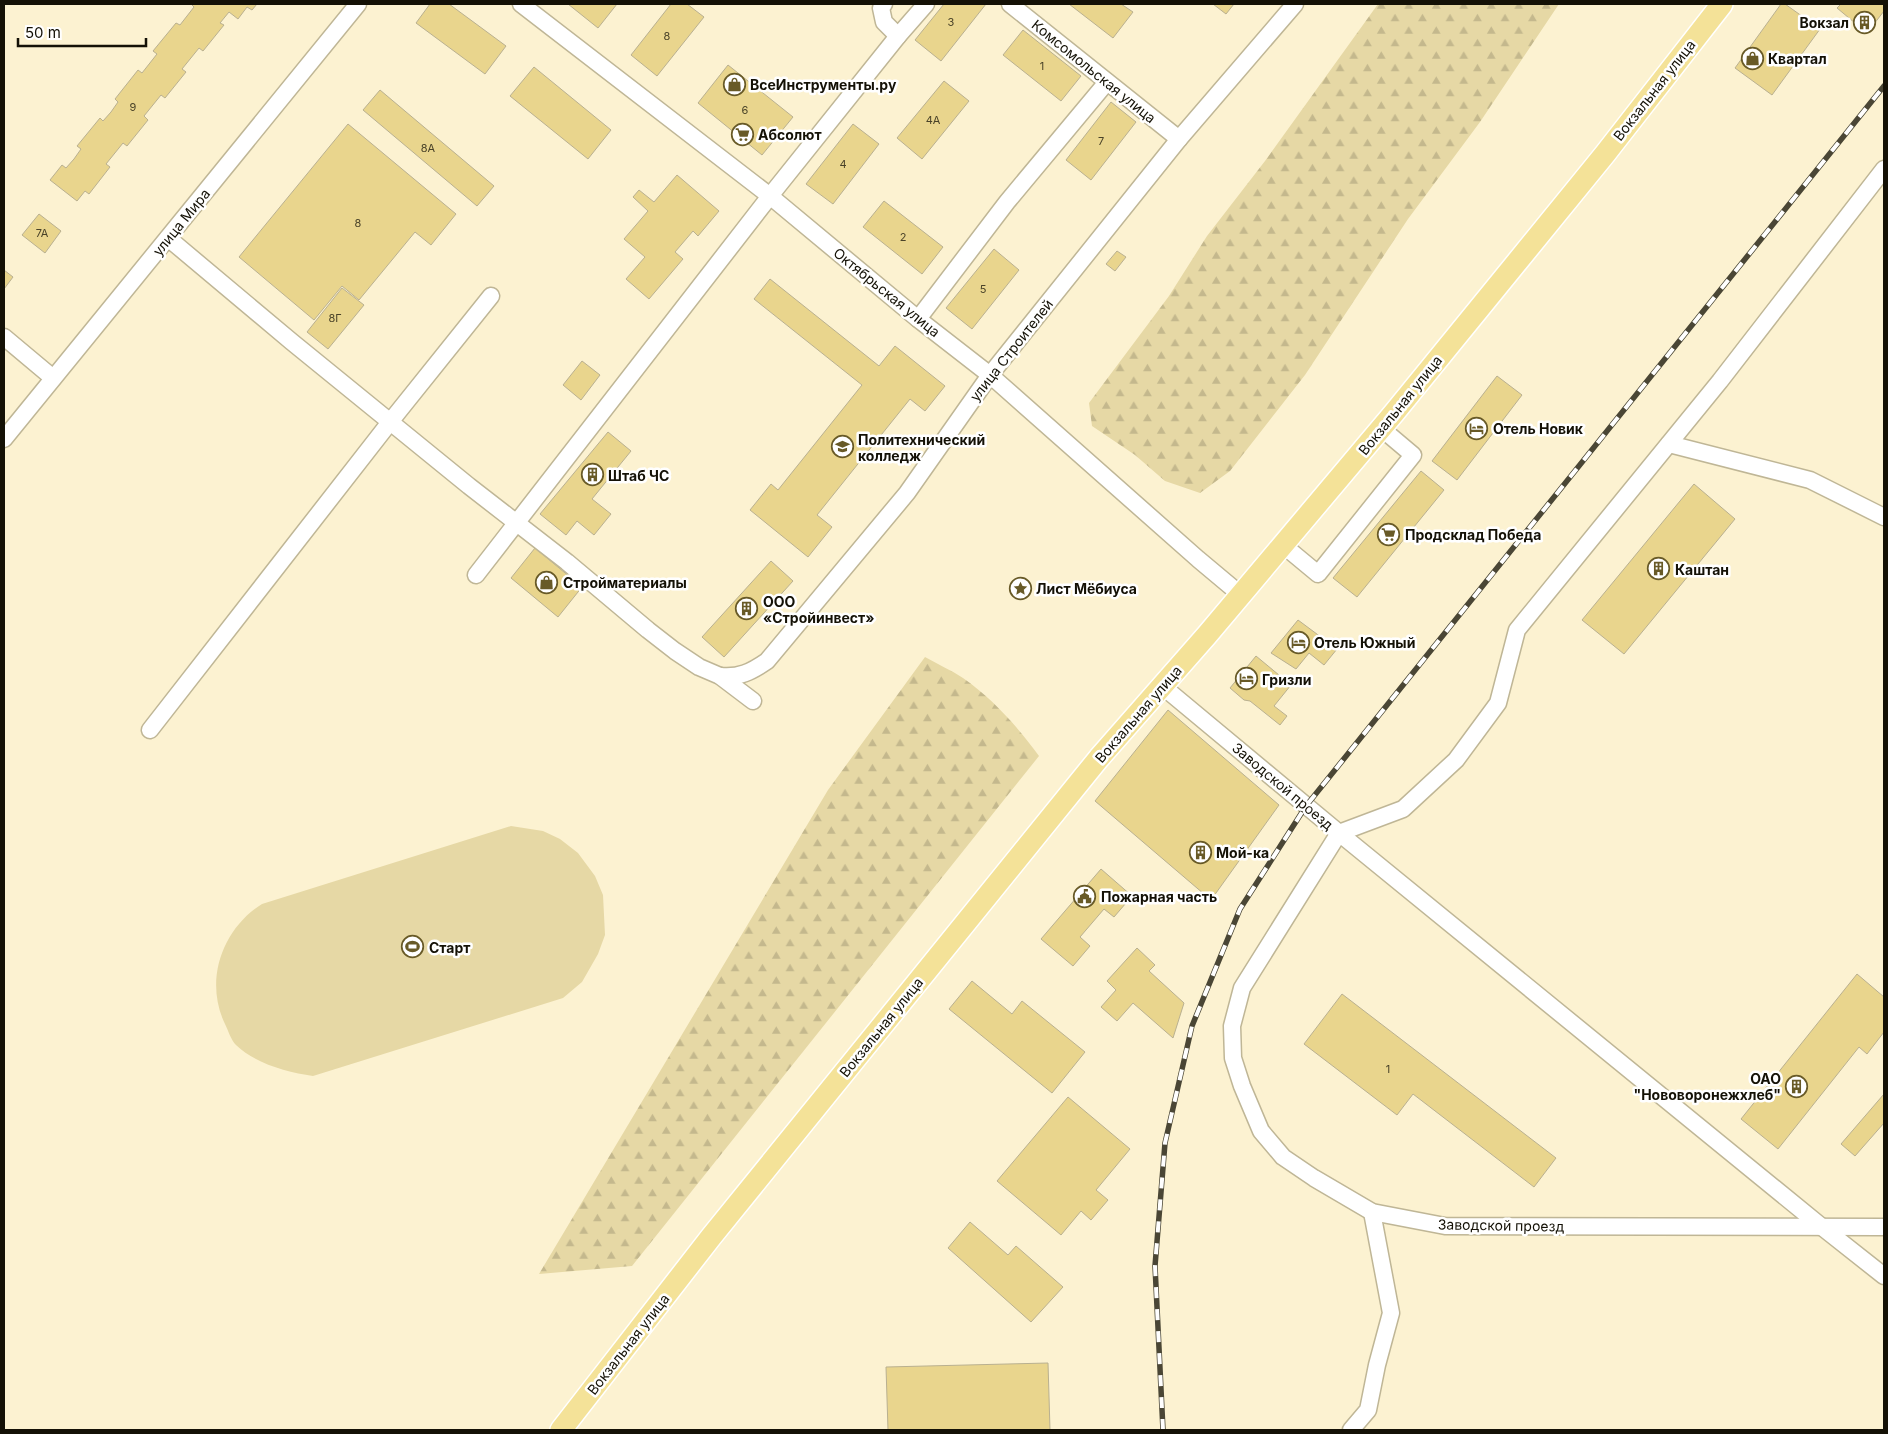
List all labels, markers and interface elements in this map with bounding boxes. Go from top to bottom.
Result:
building icon: Вокзал [1853,10,1877,34]
place label: Вокзал [1799,14,1849,31]
scale bar [18,15,145,47]
house number: 3 [948,15,955,29]
street label: Комсомольская улица [1029,16,1159,126]
text: 50 m [25,23,61,42]
house number: 8 [664,29,671,43]
street label: Вокзальная улица [1609,36,1699,144]
shop icon: Квартал [1740,46,1764,70]
place label: Квартал [1768,50,1827,67]
house number: 1 [1040,59,1044,73]
shop icon: ВсеИнструменты.ру [722,72,746,96]
place label: ВсеИнструменты.ру [750,76,897,93]
house number: 9 [130,100,137,114]
house number: 6 [742,103,749,117]
house number: 4А [926,113,941,127]
supermarket icon: Абсолют [730,122,754,146]
place label: Абсолют [758,126,822,143]
house number: 7 [1098,134,1104,148]
house number: 8А [421,141,436,155]
house number: 4 [839,157,847,171]
street label: улица Мира [149,185,213,259]
house number: 8 [355,216,362,230]
house number: 7А [36,226,49,240]
house number: 2 [900,230,906,244]
street label: Октябрьская улица [830,244,944,340]
house number: 5 [980,282,987,296]
street label: улица Строителей [966,296,1056,404]
house number: 8Г [328,311,342,325]
street label: Вокзальная улица [1355,352,1445,458]
hotel icon: Отель Новик [1465,416,1489,440]
place label: Отель Новик [1493,420,1584,437]
place label: Политехнический колледж [858,431,985,464]
school or university icon: Политехнический колледж [830,435,854,459]
building icon: Штаб ЧС [580,463,604,487]
place label: Штаб ЧС [608,467,669,484]
supermarket icon: Продсклад Победа [1377,522,1401,546]
place label: Продсклад Победа [1405,526,1541,543]
building icon: Каштан [1647,557,1671,581]
place label: Каштан [1675,561,1729,578]
shop icon: Стройматериалы [535,570,559,594]
place label: Стройматериалы [563,574,687,591]
place icon: Лист Мёбиуса [1008,576,1032,600]
place label: Лист Мёбиуса [1036,580,1137,597]
place label: ООО «Стройинвест» [763,593,874,626]
building icon: ООО «Стройинвест» [735,597,759,621]
hotel icon: Отель Южный [1286,630,1310,654]
place label: Отель Южный [1314,634,1415,651]
street label: Вокзальная улица [1091,662,1185,766]
hotel icon: Гризли [1234,667,1258,691]
place label: Гризли [1262,671,1311,688]
street label: Заводской проезд [1229,739,1337,833]
building icon: Мой-ка [1188,840,1212,864]
place label: Мой-ка [1216,844,1269,861]
public building icon: Пожарная часть [1073,884,1097,908]
place label: Пожарная часть [1101,888,1217,905]
sports icon: Старт [401,935,425,959]
place label: Старт [429,939,470,956]
street label: Вокзальная улица [836,974,926,1080]
house number: 1 [1386,1062,1390,1076]
place label: ОАО "Нововоронежхлеб" [1633,1070,1781,1103]
building icon: ОАО "Нововоронежхлеб" [1785,1074,1809,1098]
street label: Заводской проезд [1438,1215,1565,1235]
street label: Вокзальная улица [583,1290,673,1398]

